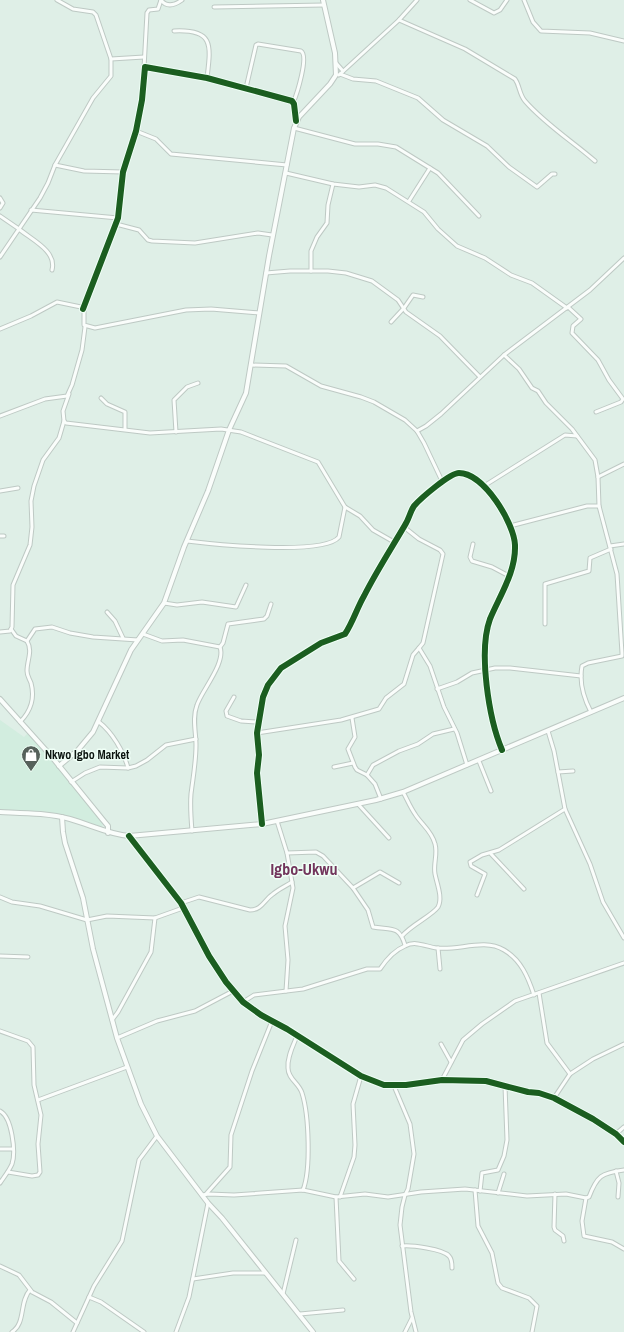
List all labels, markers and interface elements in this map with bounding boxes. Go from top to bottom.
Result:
shop icon: Nkwo Igbo Market [20,744,42,772]
place label: Nkwo Igbo Market [45,747,130,763]
district label: Igbo-Ukwu [270,858,338,880]

